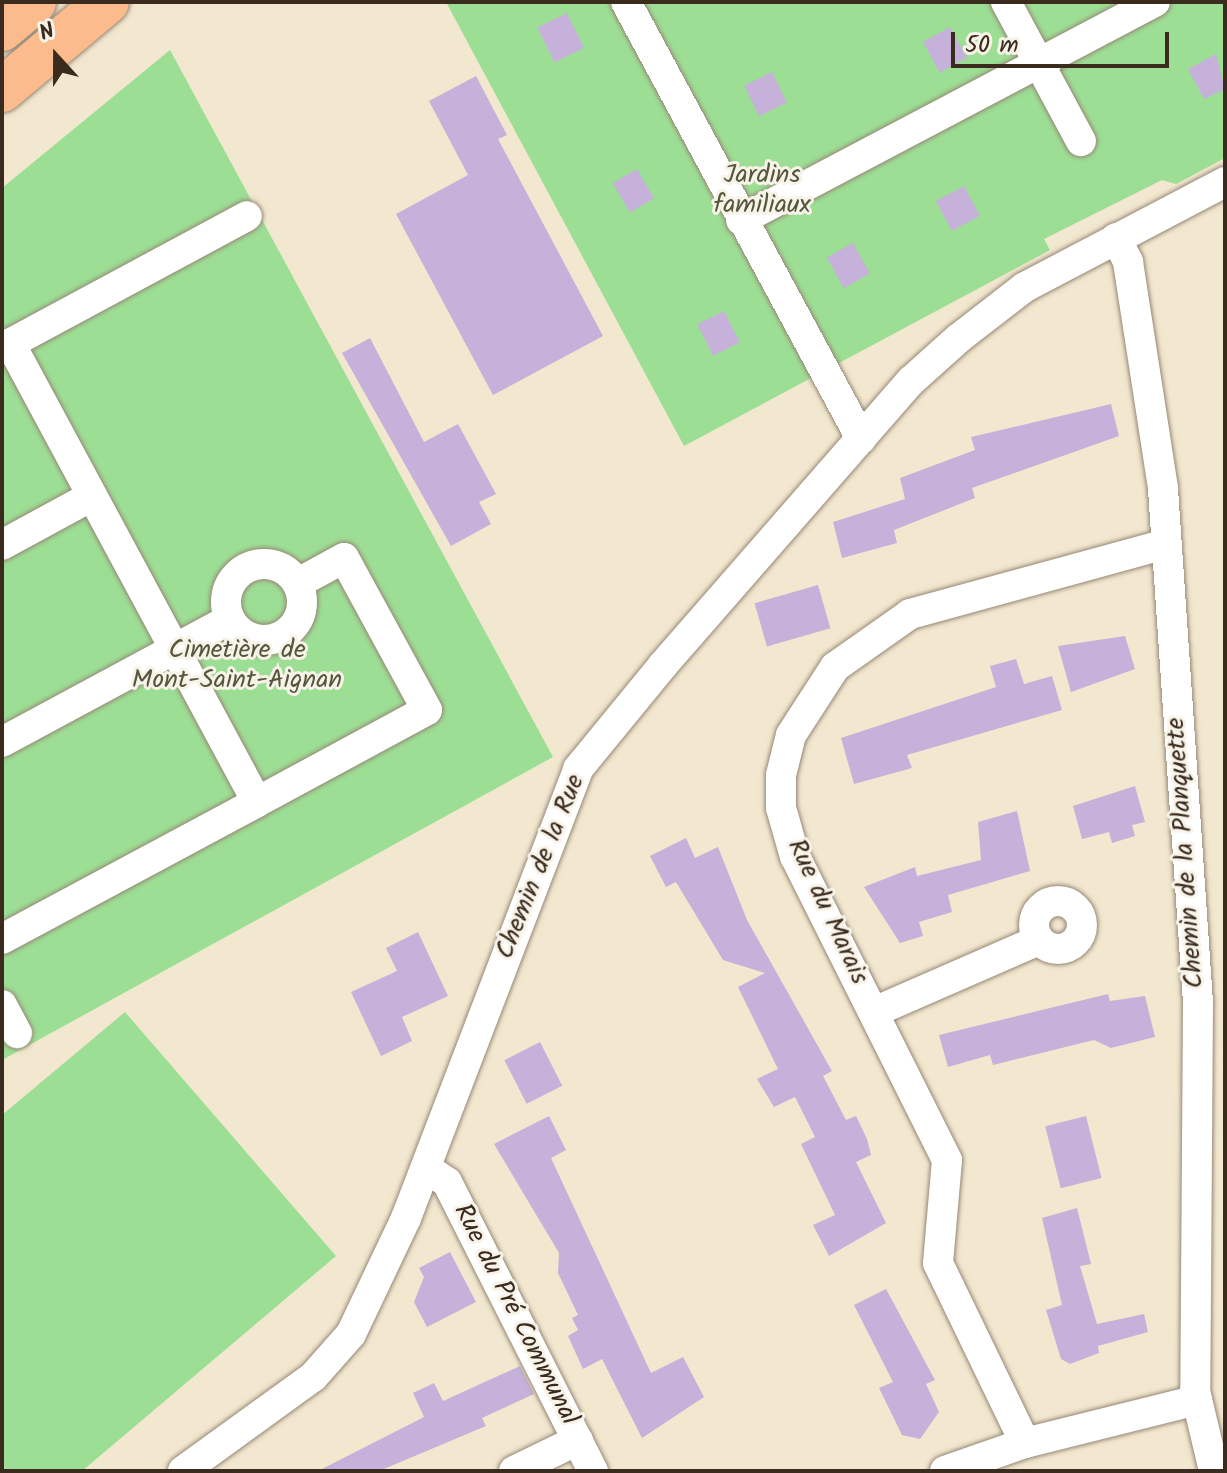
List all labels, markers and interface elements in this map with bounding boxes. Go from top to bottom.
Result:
text: N [34,14,60,52]
north arrow [16,16,96,96]
scale bar [955,16,1173,66]
text: 50 m [965,26,1019,65]
park label: Jardins familiaux [713,160,811,222]
park label: Cimetière de Mont-Saint-Aignan [132,635,342,696]
street label: Chemin de la Planquette [1161,717,1211,989]
street label: Chemin de la Rue [490,770,592,964]
street label: Rue du Marais [780,834,874,990]
street label: Rue du Pré Communal [446,1199,584,1431]

